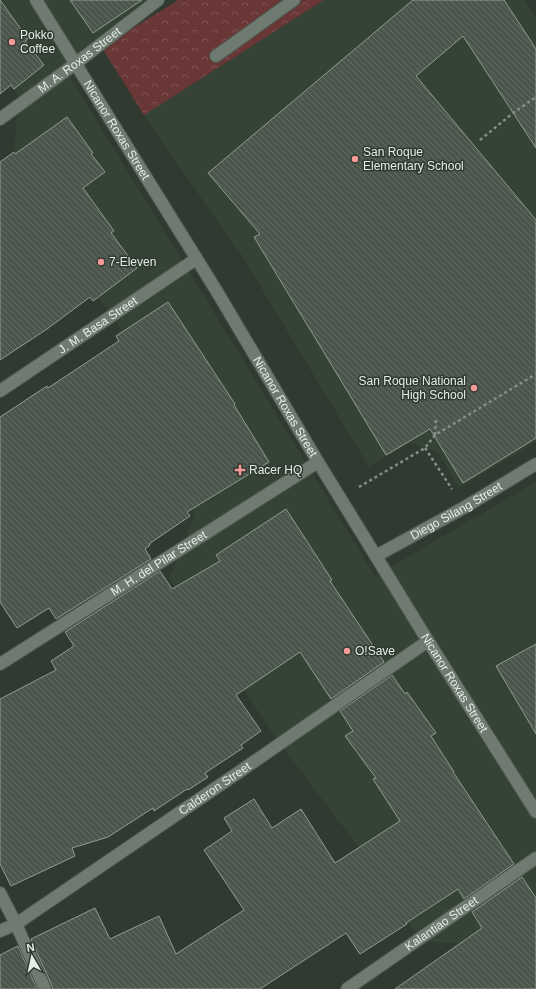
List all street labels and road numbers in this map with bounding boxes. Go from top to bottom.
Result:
street label: M. A. Roxas Street [35,24,124,96]
street label: Nicanor Roxas Street [81,78,153,183]
street label: J. M. Basa Street [56,293,141,357]
street label: Nicanor Roxas Street [250,354,321,460]
street label: Diego Silang Street [408,479,505,543]
street label: M. H. del Pilar Street [108,527,210,599]
street label: Nicanor Roxas Street [418,631,491,736]
street label: Calderon Street [176,759,254,818]
street label: Kalantiao Street [402,893,481,954]

